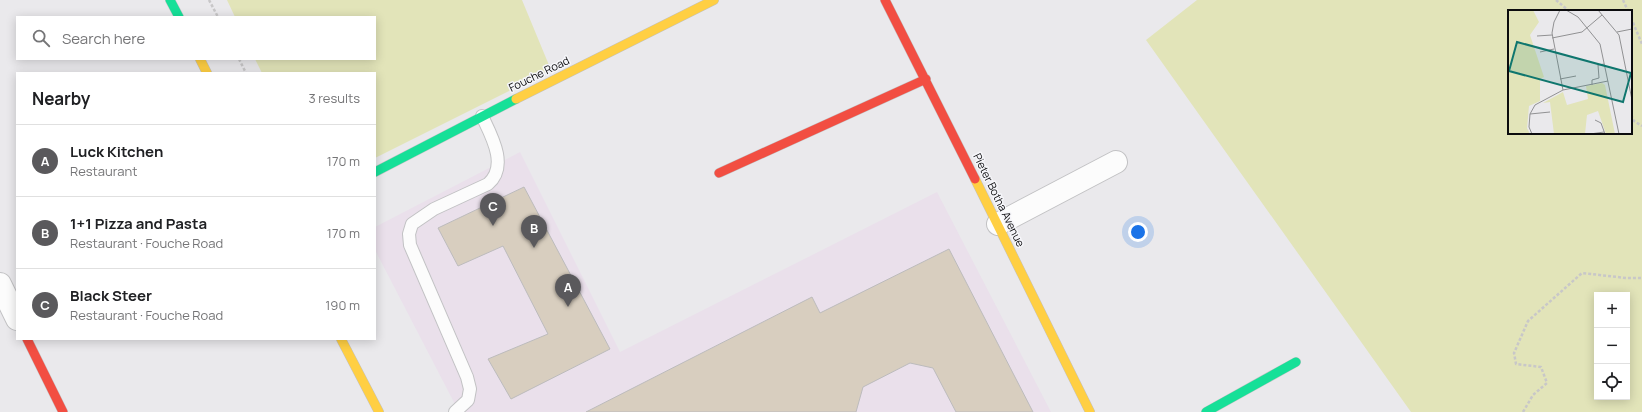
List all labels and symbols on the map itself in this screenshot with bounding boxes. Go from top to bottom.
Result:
inset map [1508,10,1632,134]
street label: Fouche Road [506,52,572,95]
street label: Pieter Botha Avenue [970,150,1029,250]
pin: C [480,193,506,226]
pin: B [521,215,547,248]
your location [1128,222,1148,242]
pin: A [555,274,581,307]

